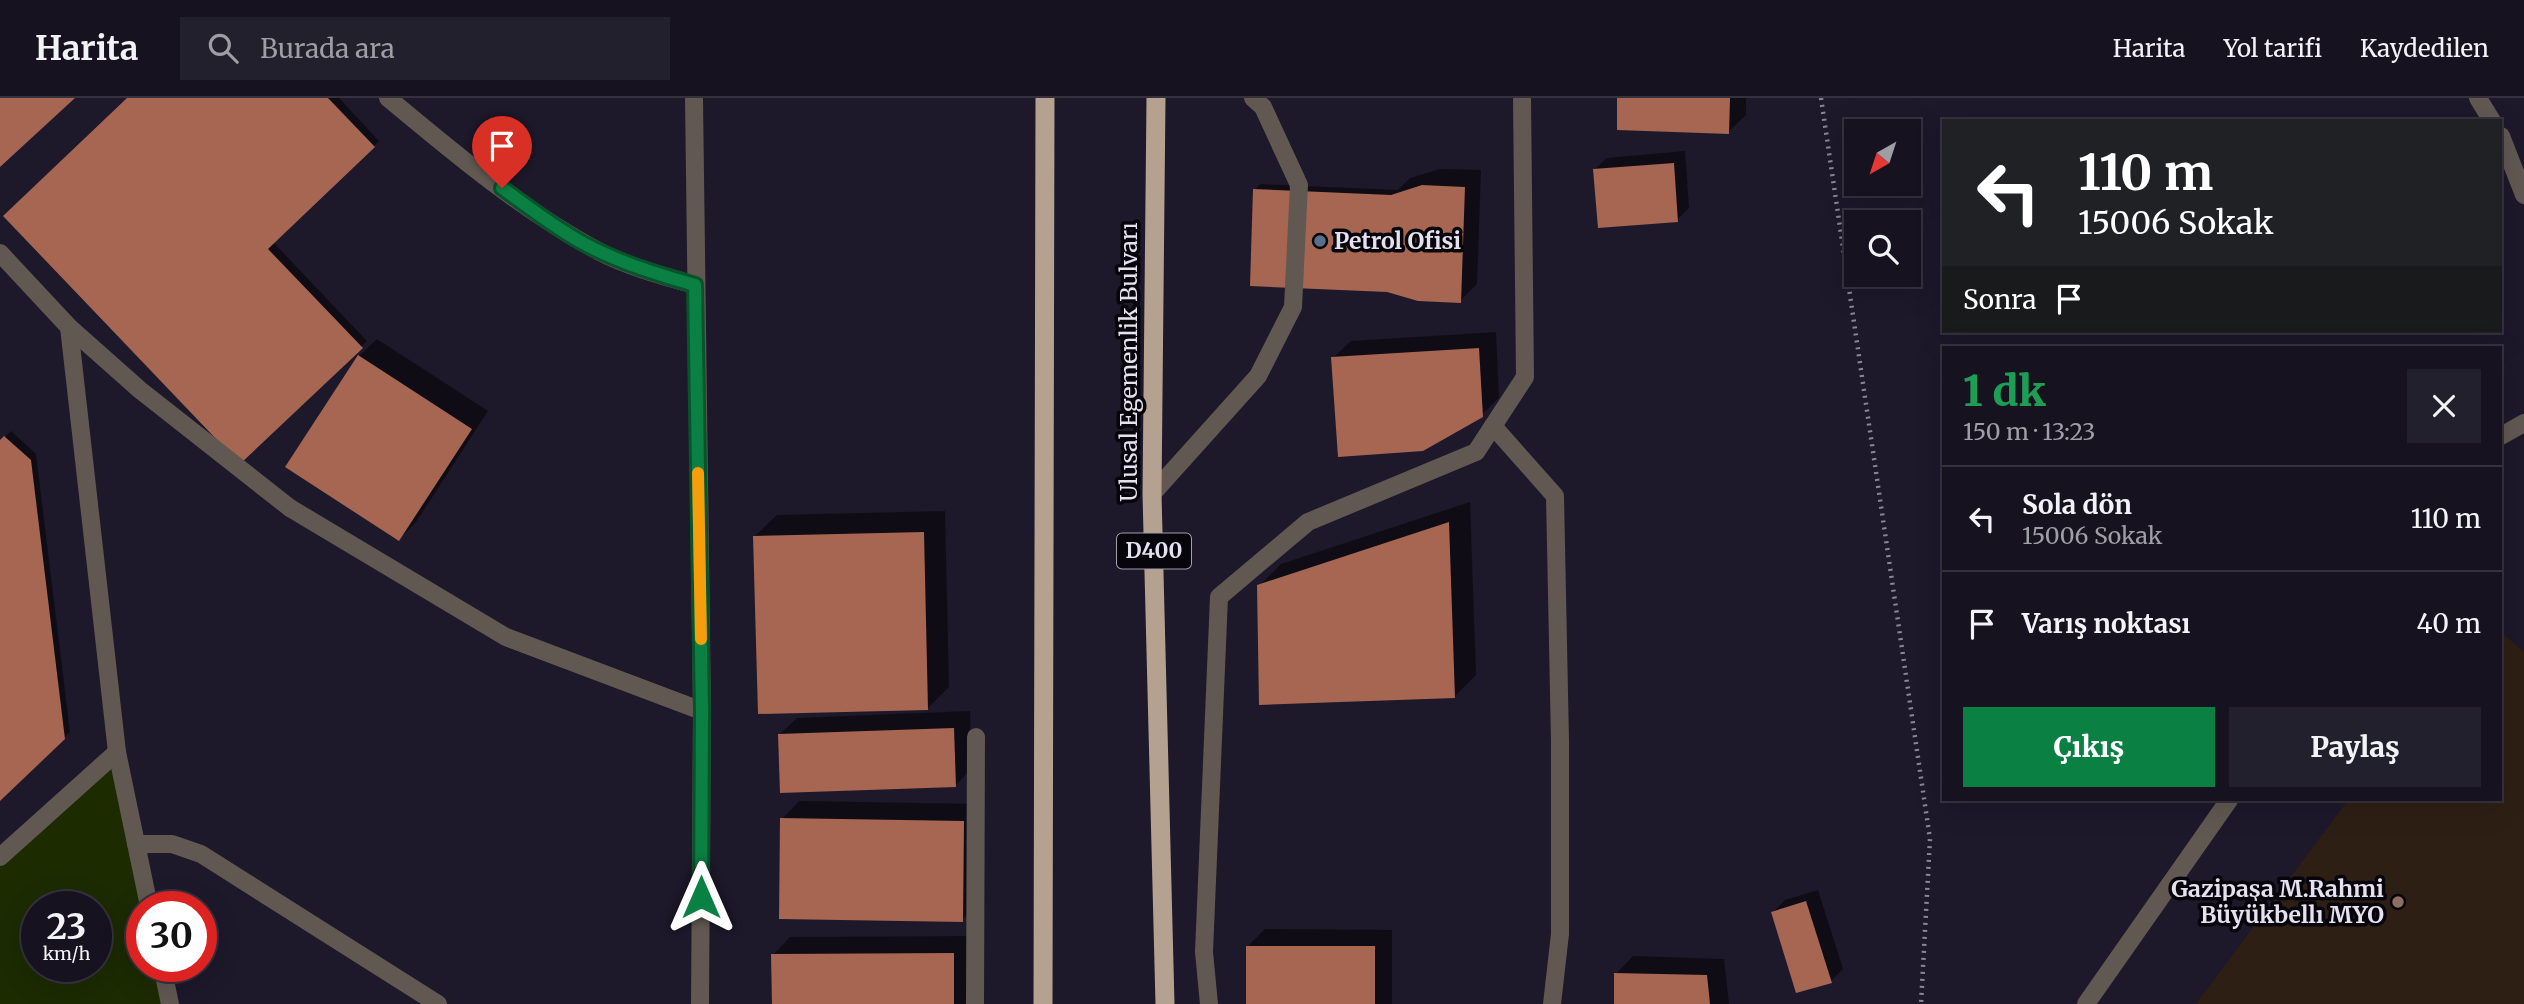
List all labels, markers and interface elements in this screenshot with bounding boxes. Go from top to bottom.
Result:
search box [180,17,670,80]
text: Harita [35,28,138,69]
icon: search [204,29,242,67]
text: Burada ara [260,32,395,65]
text: Harita [2113,33,2185,64]
text: Yol tarifi [2223,33,2322,64]
text: Kaydedilen [2360,33,2489,64]
pin [472,116,532,188]
north arrow [1844,119,1922,196]
map controls [1844,119,1921,287]
icon: arrive [483,127,521,165]
text: 110 m [2078,142,2213,203]
icon: left [1963,147,2054,238]
text: 15006 Sokak [2078,203,2273,243]
button: search [1844,210,1921,287]
street label: Ulusal Egemenlik Bulvarı [1114,222,1143,502]
place label: Petrol Ofisi [1334,226,1461,255]
marker: Petrol Ofisi [1312,233,1328,249]
icon: arrive [2050,280,2088,318]
text: Sonra [1963,283,2036,316]
text: 1 dk [1963,365,2046,417]
button: close [2407,369,2481,443]
text: 150 m · 13:23 [1963,417,2095,446]
text: Sola dön [2022,488,2132,521]
icon: left [1963,500,2001,538]
text: 110 m [2411,502,2481,535]
text: 15006 Sokak [2022,521,2162,550]
road number: D400 [1117,533,1191,568]
icon: arrive [1963,605,2001,643]
text: Varış noktası [2022,607,2190,640]
text: 40 m [2417,607,2481,640]
button: Çıkış [1963,707,2215,787]
button: Paylaş [2229,707,2481,787]
position arrow [664,860,738,934]
place label: Gazipaşa M.Rahmi Büyükbellı MYO [2171,874,2384,929]
speed limit sign: 30 [126,891,217,982]
marker: Gazipaşa M.Rahmi Büyükbellı MYO [2390,894,2406,910]
text: 23 [47,905,86,949]
text: km/h [43,942,90,965]

